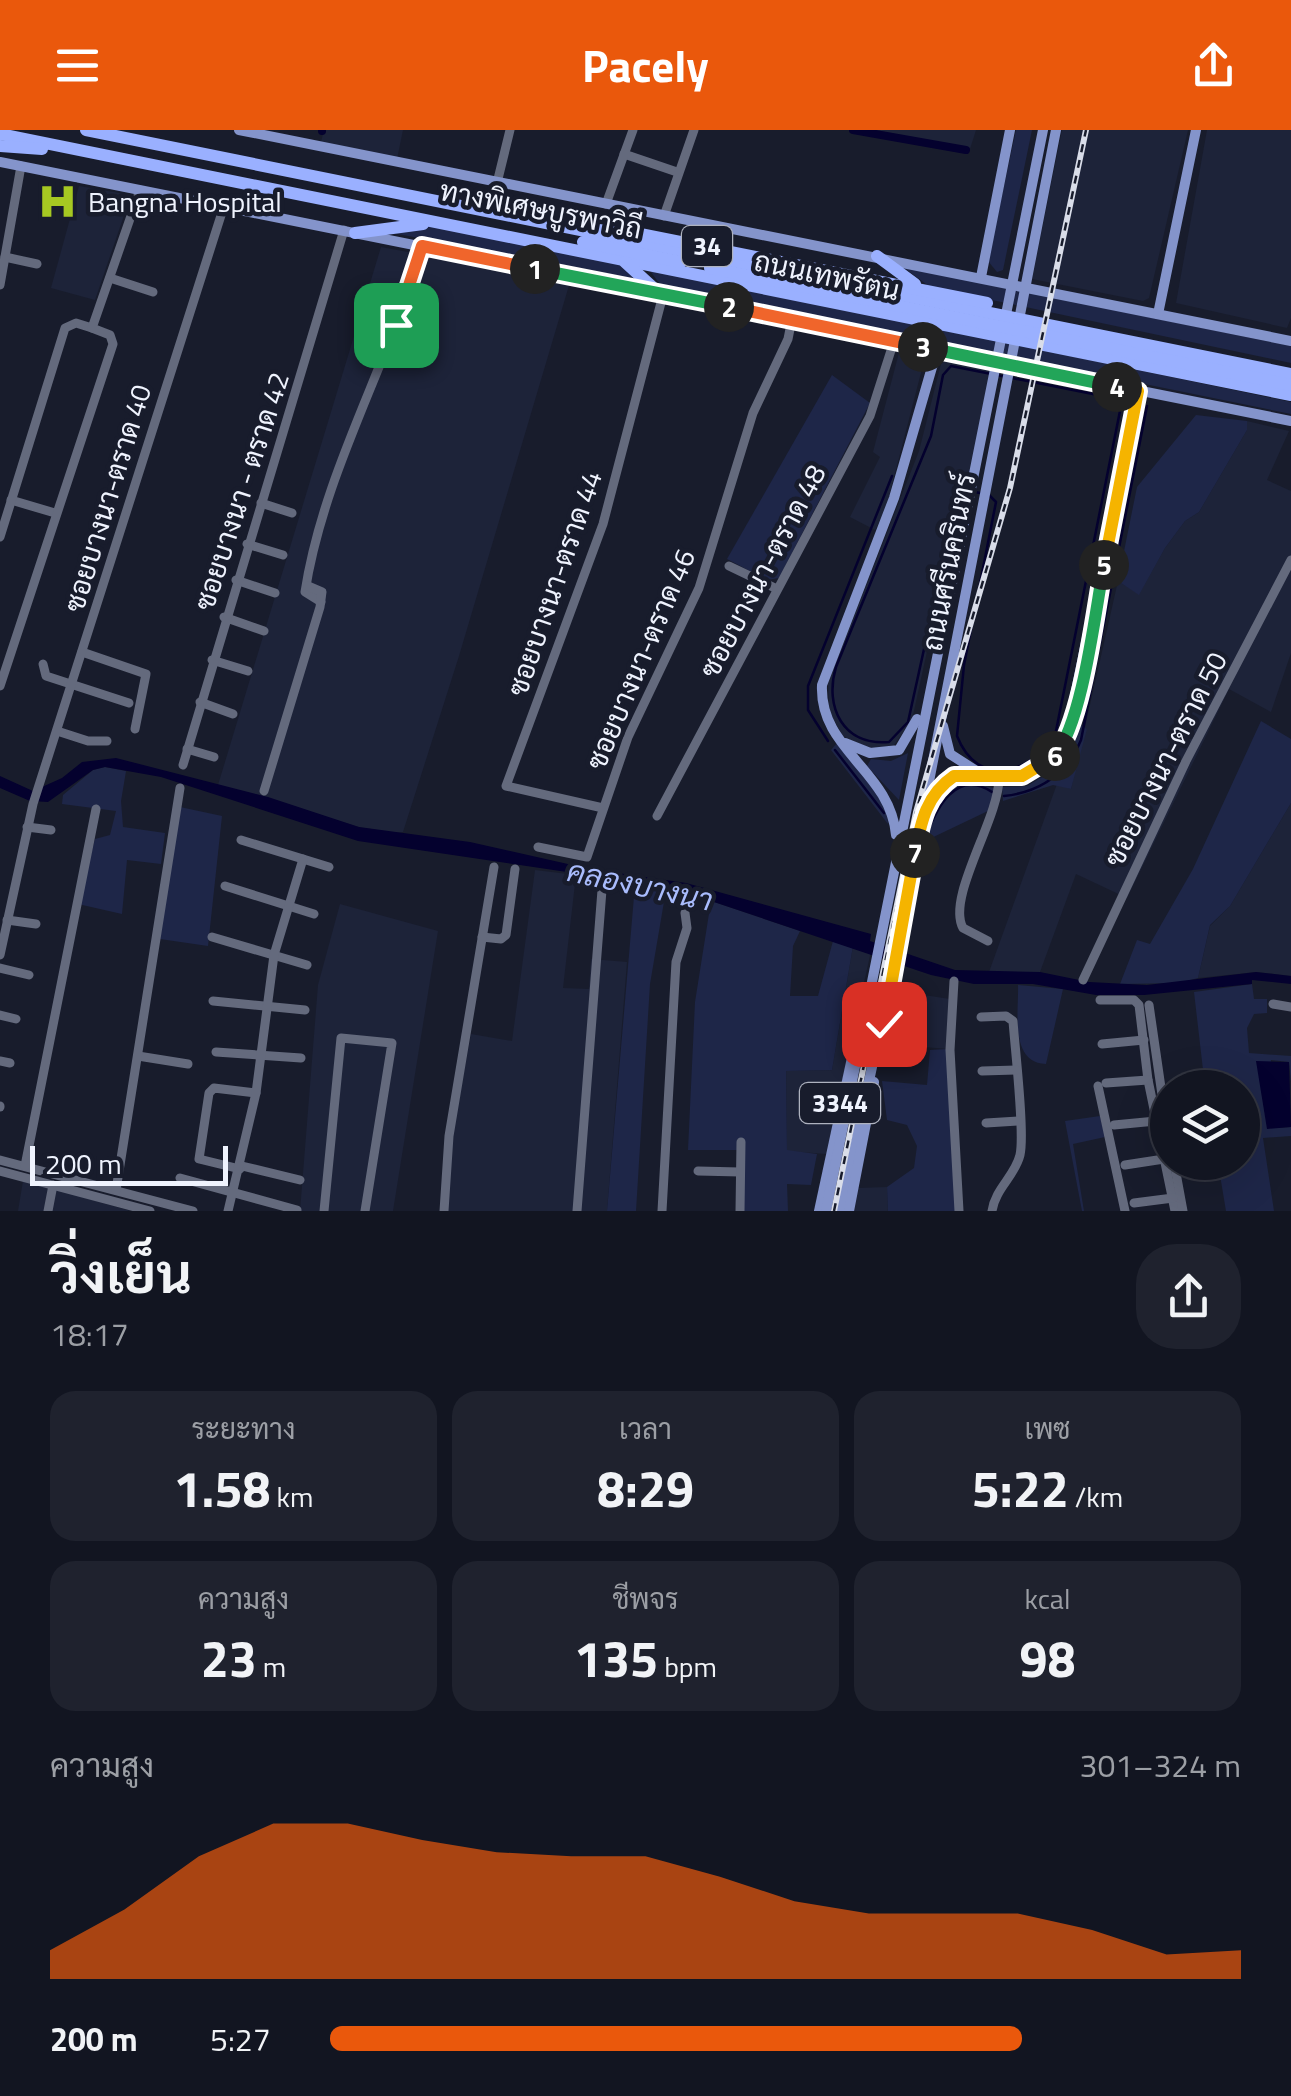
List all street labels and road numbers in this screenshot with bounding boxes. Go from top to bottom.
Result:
street label: ทางพิเศษบูรพาวิถี [436,168,646,250]
road number: 34 [682,226,732,266]
street label: ถนนเทพรัตน [750,239,904,311]
street label: ซอยบางนา - ตราด 42 [182,366,300,616]
street label: ซอยบางนา-ตราด 40 [52,379,162,617]
street label: ซอยบางนา-ตราด 48 [688,457,836,685]
street label: ซอยบางนา-ตราด 44 [495,464,613,702]
street label: ถนนศรีนครินทร์ [910,469,986,655]
street label: ซอยบางนา-ตราด 46 [574,542,706,776]
street label: ซอยบางนา-ตราด 50 [1092,644,1238,874]
road number: 3344 [800,1083,880,1123]

